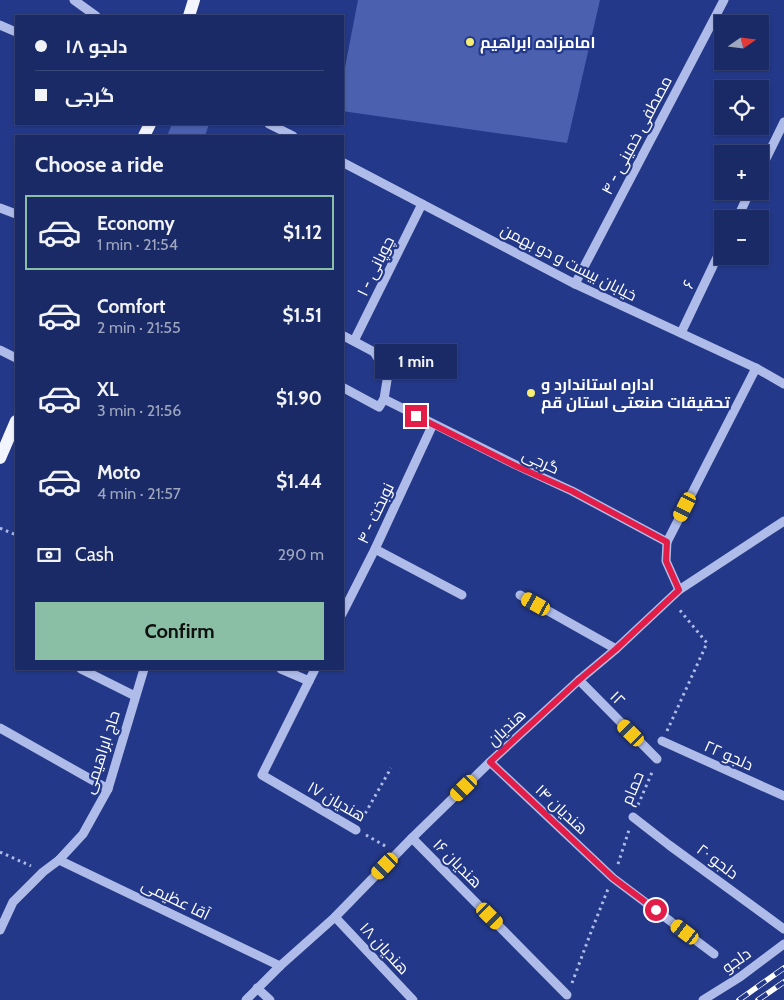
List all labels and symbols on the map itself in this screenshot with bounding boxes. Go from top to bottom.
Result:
north arrow [714,15,769,70]
place label: امامزاده ابراهیم [480,33,595,54]
marker: امامزاده ابراهیم [464,36,476,48]
street label: ۴ - مصطفی خمینی [597,73,677,198]
street label: خیابان بیست و دو بهمن [497,220,640,306]
street label: ۱ - چوپانی [353,233,400,300]
street label: ۶ [678,277,699,292]
callout: 1 min [375,344,457,378]
place label: اداره استاندارد و تحقیقات صنعتی استان قم [541,375,731,414]
marker: اداره استاندارد و تحقیقات صنعتی استان قم [525,387,537,399]
route end [405,405,427,427]
street label: گرجی [519,445,562,479]
street label: ۴ - نوبخت [353,480,398,547]
car [671,490,698,524]
car [519,590,552,618]
street label: ۱۲ [606,687,629,710]
street label: هندیان [483,705,530,751]
street label: حاج ابراهیمی [79,708,126,797]
car [615,717,646,749]
street label: دلجو ۲۲ [701,736,756,775]
street label: حمام [617,769,650,808]
car [447,772,480,804]
street label: هندیان ۱۷ [304,777,369,827]
street label: هندیان ۱۴ [531,780,592,839]
street label: هندیان ۱۶ [428,835,486,893]
street label: دلجو ۲۰ [693,840,742,883]
car [369,850,400,882]
street label: آقا عظیمی [138,875,214,925]
route start [645,899,667,921]
car [474,900,505,932]
car [668,917,701,947]
street label: هندیان ۱۸ [355,918,413,979]
street label: دلجو [718,944,754,977]

